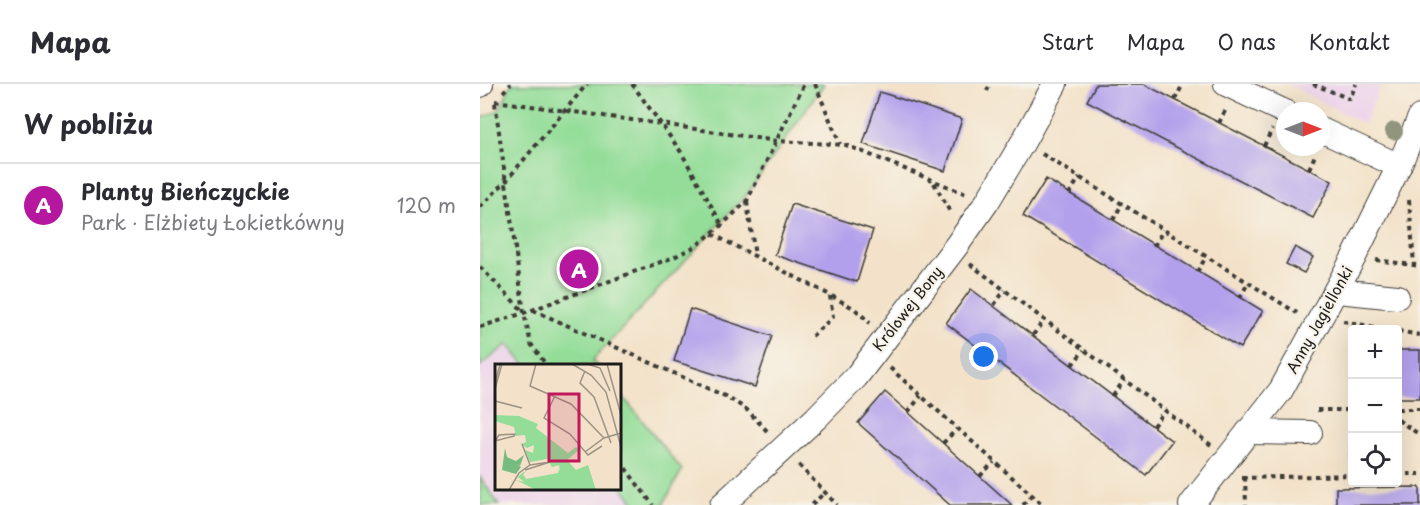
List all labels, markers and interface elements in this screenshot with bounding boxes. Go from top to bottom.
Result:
text: Mapa [30,20,111,63]
text: Start [1042,25,1094,57]
text: Mapa [1127,25,1185,57]
text: O nas [1218,25,1276,57]
text: Kontakt [1309,25,1390,57]
north arrow [1276,102,1330,156]
text: W pobliżu [24,104,153,143]
text: Planty Bieńczyckie [81,174,290,207]
text: A [36,190,51,220]
text: 120 m [397,190,456,220]
text: Park · Elżbiety Łokietkówny [81,207,345,237]
pin: A [560,246,598,291]
street label: Królowej Bony [866,261,947,356]
street label: Anny Jagiellonki [1280,261,1358,377]
map controls [1348,325,1402,487]
button: + [1348,325,1402,379]
your location [969,342,998,371]
inset map [495,364,621,490]
button: − [1348,379,1402,433]
button: locate [1348,433,1402,487]

